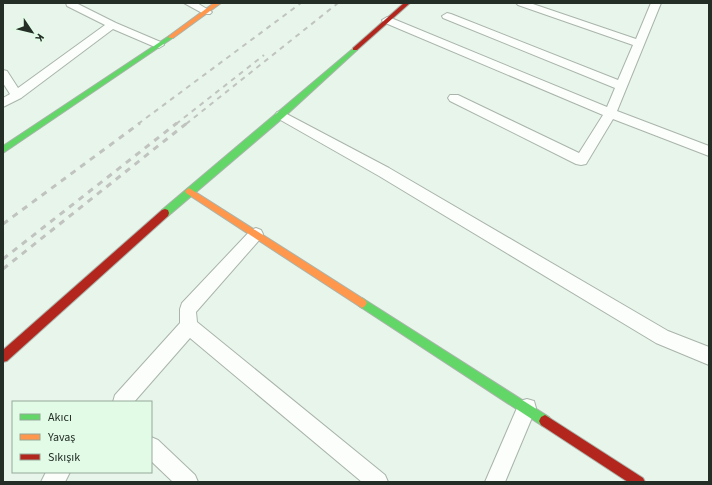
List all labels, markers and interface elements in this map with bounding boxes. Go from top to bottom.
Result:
north arrow [12,12,52,52]
text: K [32,30,48,45]
legend [12,401,152,473]
text: Akıcı [48,409,72,426]
text: Yavaş [47,429,75,446]
text: Sıkışık [48,449,80,466]

